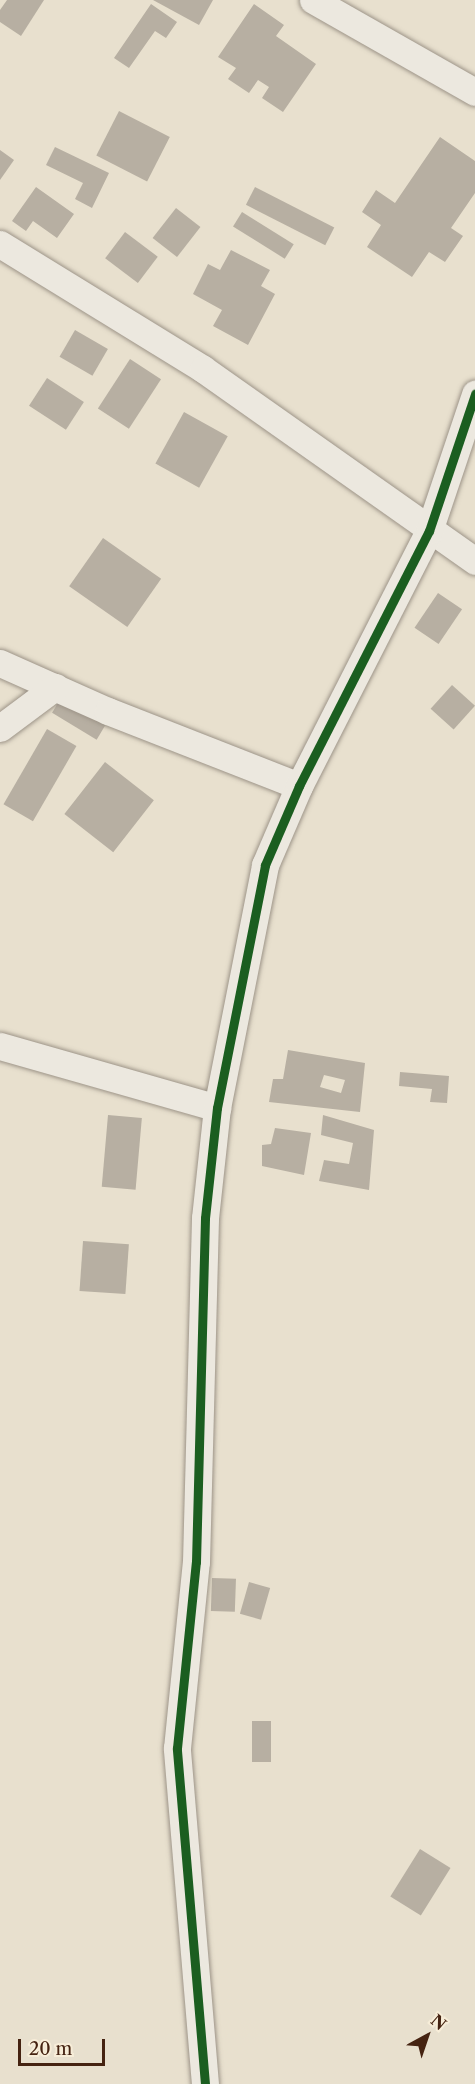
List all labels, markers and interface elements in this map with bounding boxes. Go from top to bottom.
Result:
north arrow [397,2006,457,2066]
text: N [427,2010,450,2034]
scale bar [21,2027,108,2065]
text: 20 m [29,2038,72,2060]

